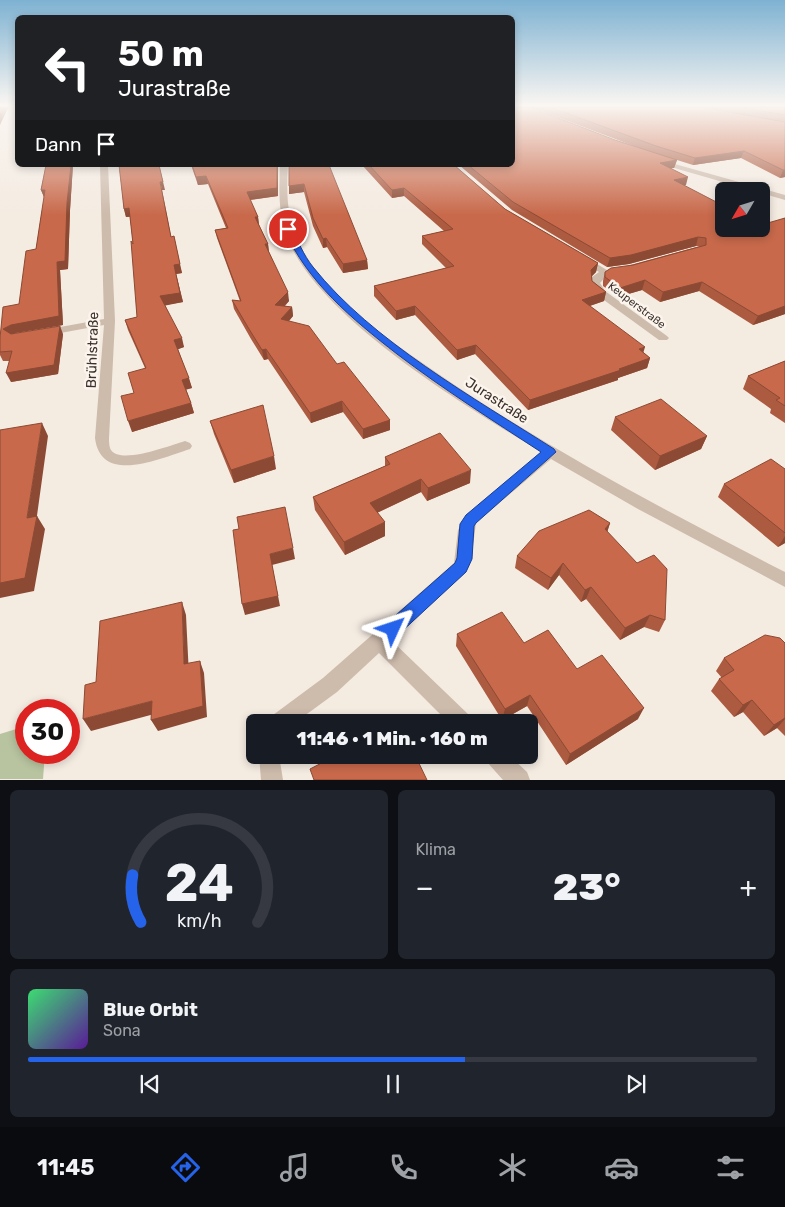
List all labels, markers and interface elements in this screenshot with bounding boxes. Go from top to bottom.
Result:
text: 50 m [118,33,204,75]
icon: left [35,35,100,100]
text: Jurastraße [118,75,231,102]
icon: arrive [92,130,120,158]
text: Dann [35,133,82,156]
north arrow [715,182,770,238]
map controls [715,182,770,237]
pin [267,208,309,250]
icon: arrive [274,215,302,243]
street label: Keuperstraße [605,280,668,331]
street label: Brühlstraße [83,311,102,389]
street label: Jurastraße [462,374,532,427]
position arrow [366,602,418,654]
speed limit sign: 30 [15,699,80,764]
text: 11:46 · 1 Min. · 160 m [296,727,488,750]
text: Klima [416,840,456,859]
text: 24 [164,852,233,914]
text: 23° [553,864,620,910]
text: − [416,871,434,904]
text: + [740,871,757,904]
text: km/h [176,910,221,931]
text: Blue Orbit [103,998,198,1021]
text: Sona [103,1021,141,1040]
icon: previous [136,1070,164,1098]
icon: pause [379,1070,407,1098]
icon: next [622,1070,650,1098]
icon: directions [168,1150,203,1185]
icon: music [277,1150,312,1185]
icon: phone [386,1150,421,1185]
icon: climate [495,1150,530,1185]
icon: car [604,1150,639,1185]
icon: filters [713,1150,748,1185]
text: 11:45 [37,1154,94,1181]

